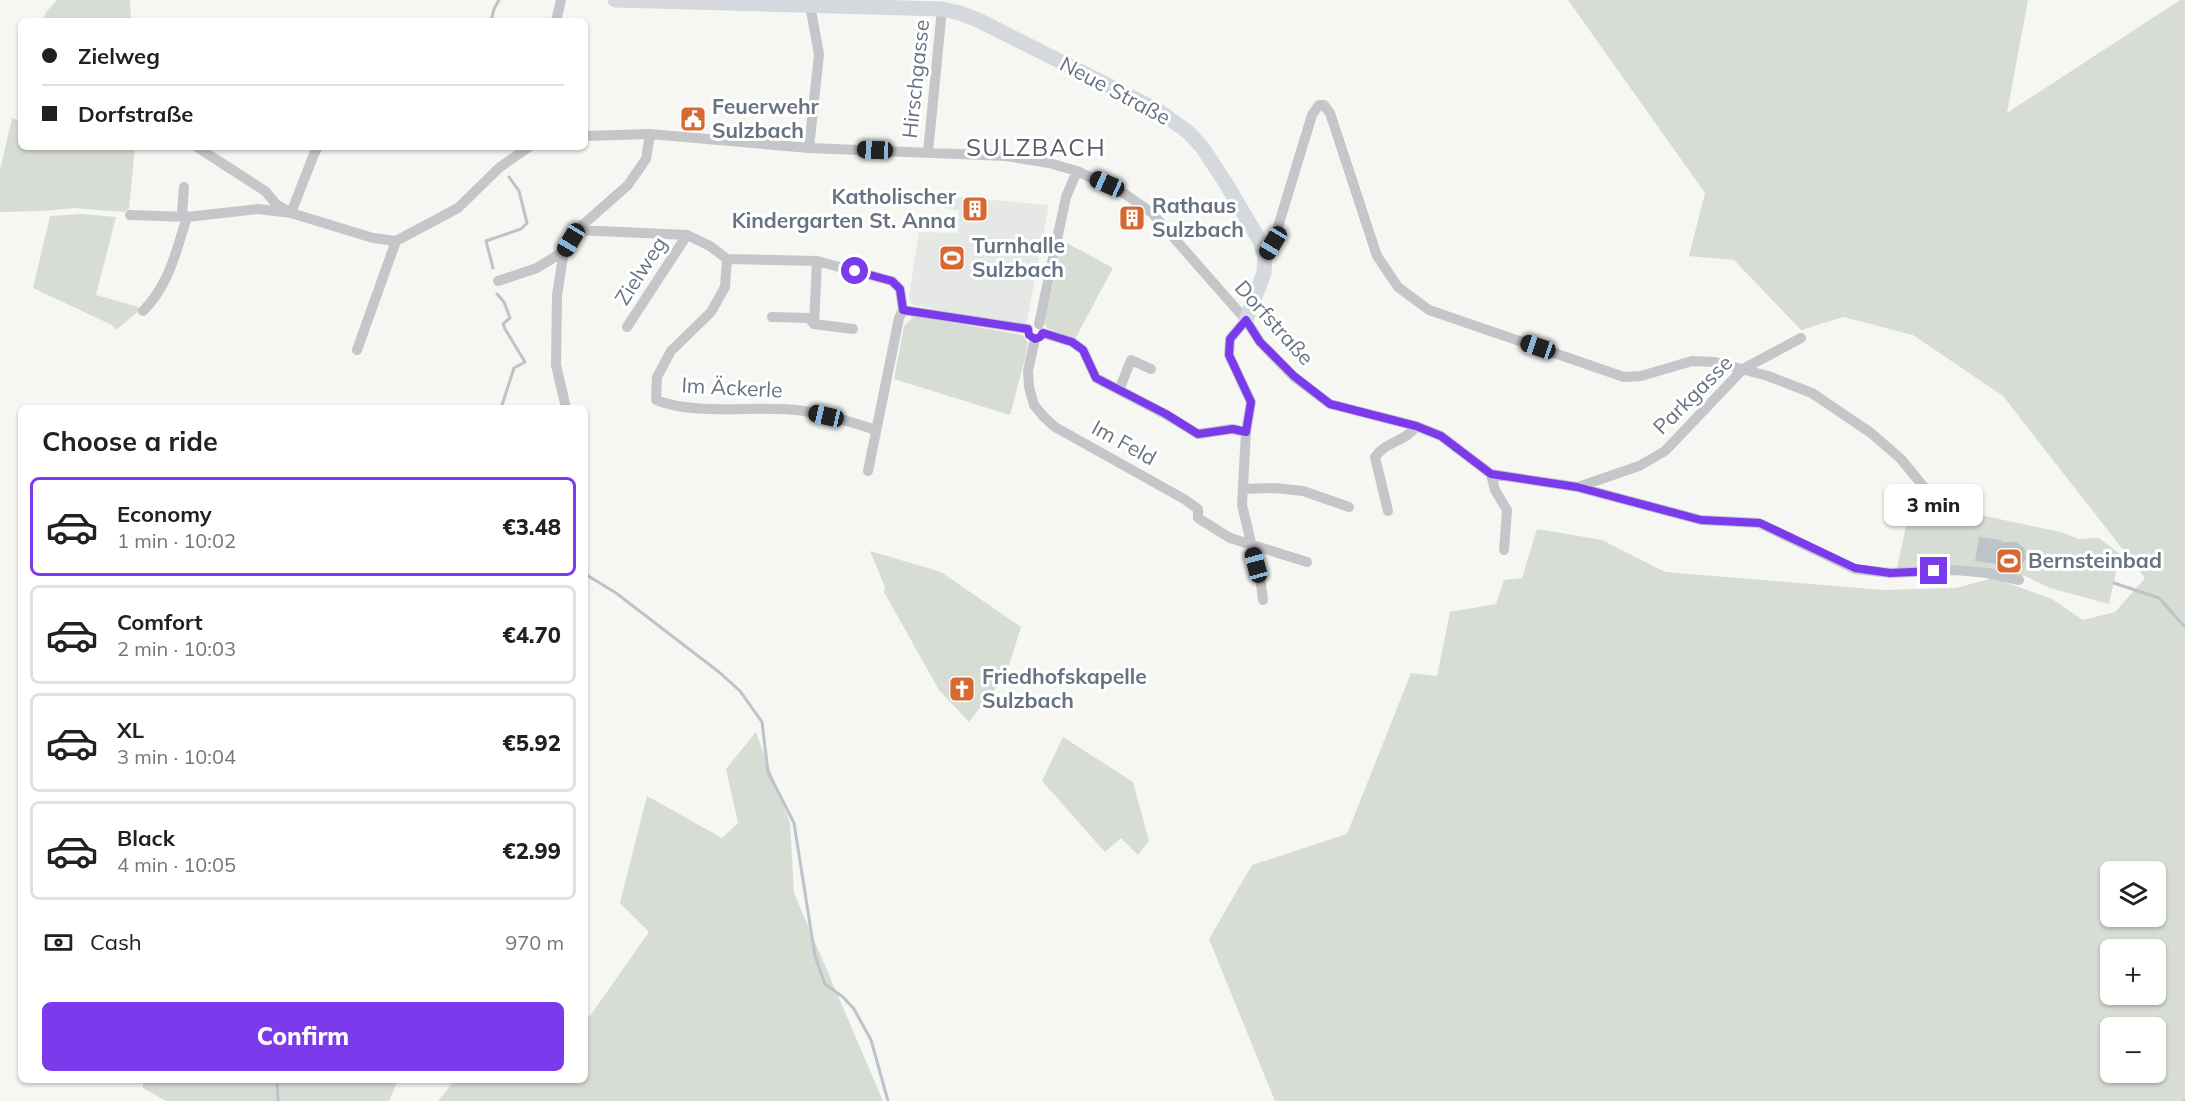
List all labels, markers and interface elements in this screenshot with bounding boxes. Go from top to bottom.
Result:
street label: Hirschgasse [896,18,934,140]
text: Zielweg [78,42,160,70]
street label: Neue Straße [1056,50,1175,130]
place label: Feuerwehr Sulzbach [712,93,820,143]
text: Dorfstraße [78,100,193,128]
public building icon: Feuerwehr Sulzbach [678,104,708,134]
district label: SULZBACH [966,132,1106,162]
car [857,140,893,160]
car [1087,168,1127,200]
place label: Katholischer Kindergarten St. Anna [732,183,957,233]
place label: Rathaus Sulzbach [1152,192,1244,242]
building icon: Katholischer Kindergarten St. Anna [960,194,990,224]
building icon: Rathaus Sulzbach [1117,203,1147,233]
car [554,220,588,260]
car [1256,223,1290,263]
street label: Zielweg [609,231,672,309]
place label: Turnhalle Sulzbach [972,232,1065,282]
sports icon: Turnhalle Sulzbach [937,243,967,273]
route start [841,257,868,284]
street label: Dorfstraße [1230,274,1320,370]
car [1518,333,1558,361]
street label: Parkgasse [1647,349,1737,439]
street label: Im Äckerle [681,371,783,403]
car [806,403,846,429]
street label: Im Feld [1088,414,1161,470]
text: Choose a ride [42,424,218,458]
callout: 3 min [1884,484,1984,526]
text: 3 min [1907,492,1960,517]
icon: car [45,500,99,554]
text: Economy [117,500,212,528]
text: €3.48 [502,513,561,541]
text: 1 min · 10:02 [117,528,236,553]
car [1243,545,1269,585]
sports icon: Bernsteinbad [1994,546,2024,576]
place label: Bernsteinbad [2028,547,2162,573]
route end [1920,557,1947,584]
icon: car [45,608,99,662]
text: Comfort [117,608,203,636]
text: €4.70 [502,621,561,649]
text: 2 min · 10:03 [117,636,236,661]
place label: Friedhofskapelle Sulzbach [982,663,1147,713]
church icon: Friedhofskapelle Sulzbach [947,674,977,704]
icon: car [45,716,99,770]
text: XL [117,716,144,744]
text: €5.92 [502,729,561,757]
text: 3 min · 10:04 [117,744,236,769]
icon: car [45,824,99,878]
text: Black [117,824,175,852]
text: €2.99 [502,837,561,865]
text: 4 min · 10:05 [117,852,236,877]
map controls [2100,861,2166,1083]
button: layers [2100,861,2166,927]
icon: cash [42,926,75,959]
text: Cash [90,928,142,956]
text: 970 m [505,930,564,955]
button: + [2100,939,2166,1005]
button: Confirm [42,1002,564,1071]
button: − [2100,1017,2166,1083]

